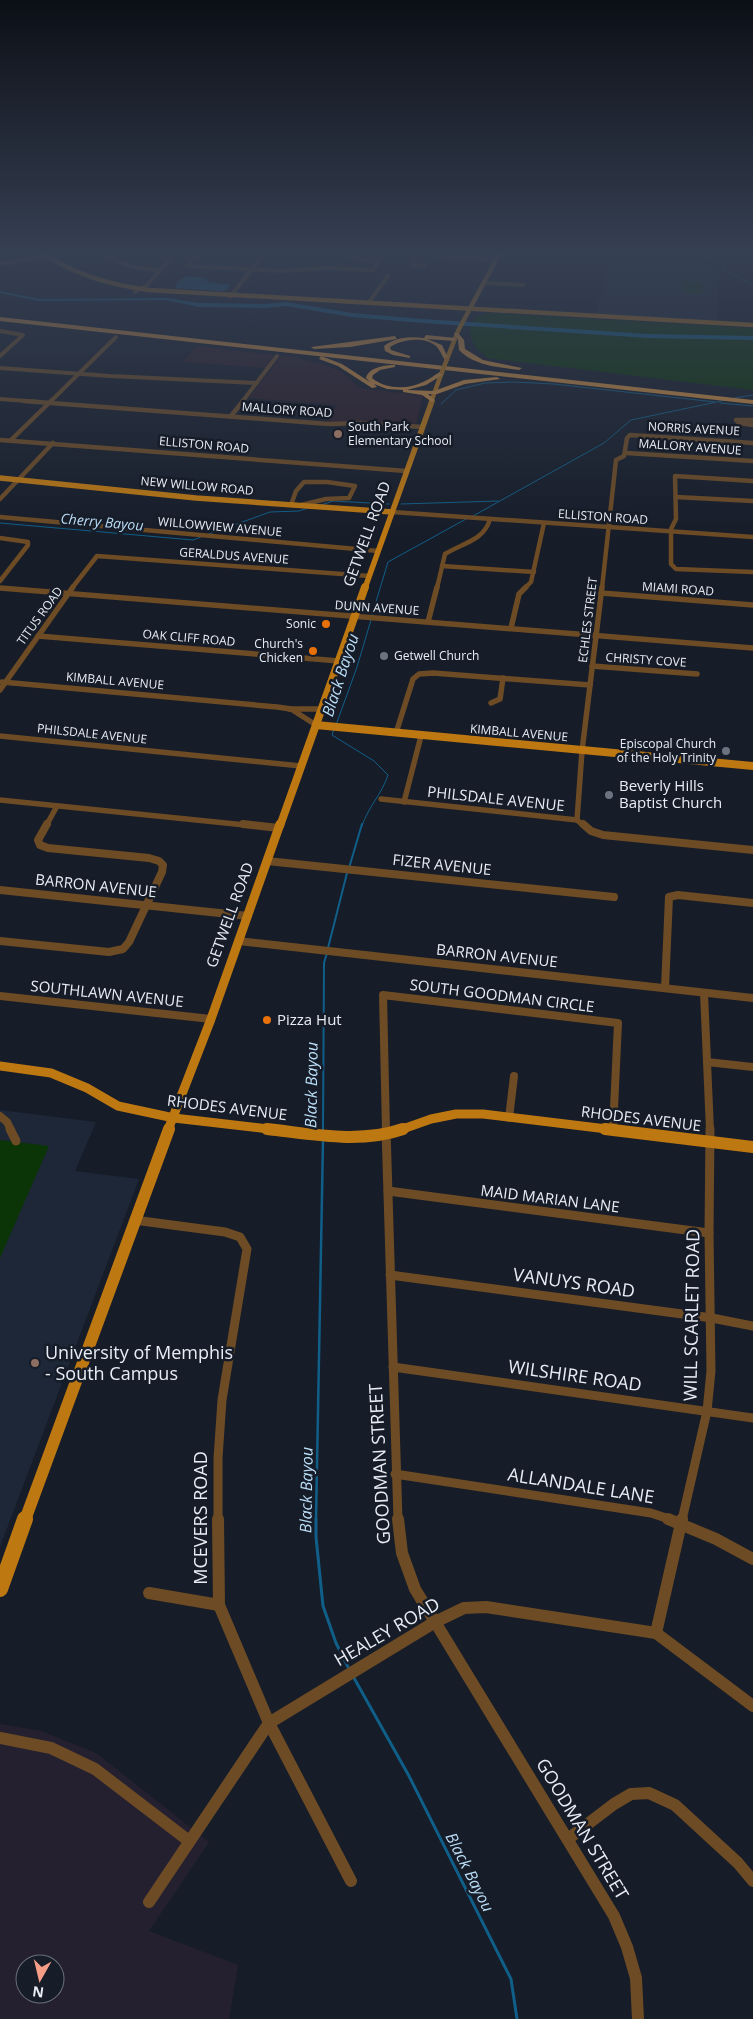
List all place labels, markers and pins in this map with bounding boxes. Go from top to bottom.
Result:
place label: South Park Elementary School [348,418,452,449]
marker: South Park Elementary School [332,428,344,440]
place label: Sonic [286,615,316,632]
marker: Sonic [320,618,332,630]
place label: Church's Chicken [254,635,303,666]
marker: Church's Chicken [307,645,319,657]
place label: Getwell Church [394,647,479,664]
marker: Getwell Church [378,650,390,662]
place label: Episcopal Church of the Holy Trinity [617,735,717,766]
marker: Episcopal Church of the Holy Trinity [720,745,732,757]
place label: Beverly Hills Baptist Church [619,775,722,812]
marker: Beverly Hills Baptist Church [603,789,615,801]
place label: Pizza Hut [277,1009,342,1029]
marker: Pizza Hut [261,1014,273,1026]
place label: University of Memphis - South Campus [45,1340,233,1385]
marker: University of Memphis - South Campus [29,1357,41,1369]

